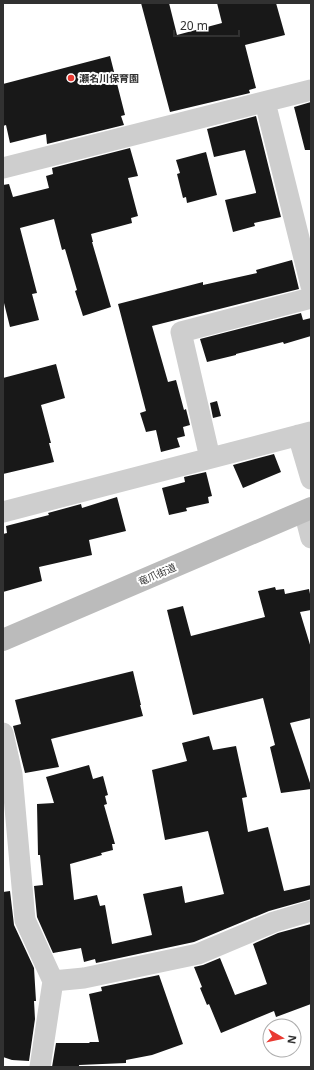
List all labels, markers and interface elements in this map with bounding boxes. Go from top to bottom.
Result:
scale bar [174,12,239,38]
text: 20 m [180,17,208,34]
place label: 瀬名川保育園 [79,71,139,85]
marker: 瀬名川保育園 [66,73,76,83]
street label: 竜爪街道 [136,560,178,588]
north arrow [262,1018,302,1058]
text: N [284,1034,300,1045]

